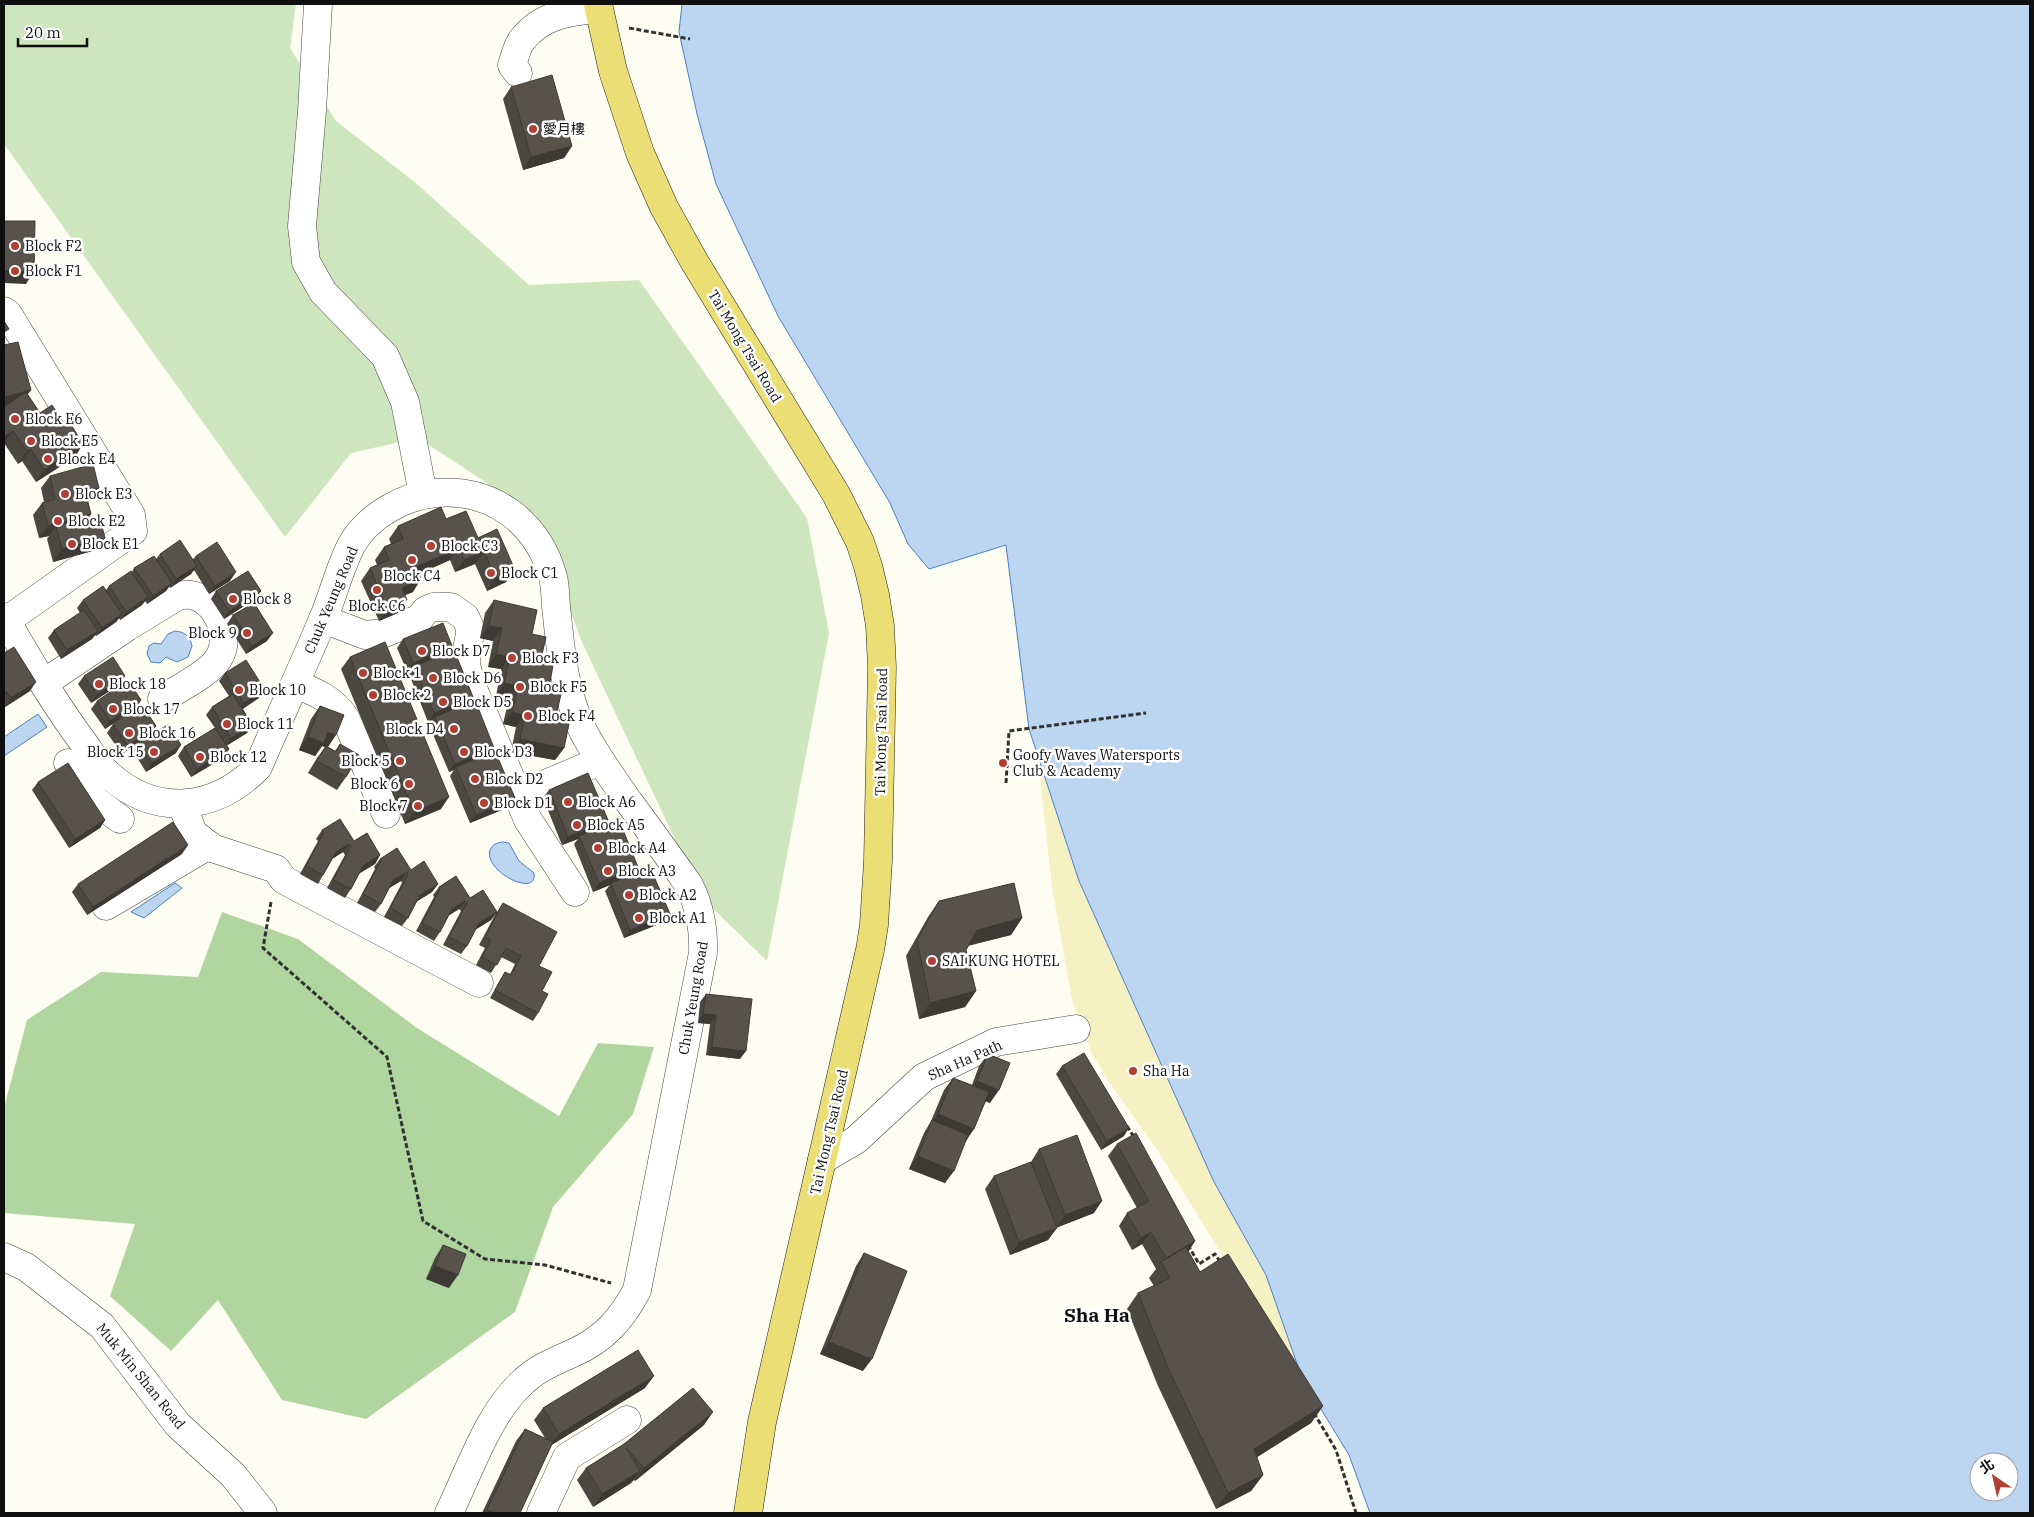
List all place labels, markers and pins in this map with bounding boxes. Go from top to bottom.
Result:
place label: 愛月樓 [543,120,585,138]
marker: 愛月樓 [527,123,539,135]
place label: Block F2 [25,237,82,255]
marker: Block F2 [9,240,21,252]
place label: Block F1 [25,262,82,280]
marker: Block F1 [9,265,21,277]
place label: Block E6 [25,410,83,428]
marker: Block E6 [9,413,21,425]
place label: Block E5 [41,432,99,450]
marker: Block E5 [25,435,37,447]
place label: Block E4 [58,450,116,468]
marker: Block E4 [42,453,54,465]
place label: Block E3 [75,485,133,503]
marker: Block E3 [59,488,71,500]
place label: Block E2 [68,512,126,530]
marker: Block E2 [52,515,64,527]
place label: Block E1 [82,535,140,553]
place label: Block C3 [441,537,499,555]
marker: Block E1 [66,538,78,550]
marker: Block C3 [425,540,437,552]
marker: Block C4 [406,554,418,566]
place label: Block C1 [501,564,559,582]
place label: Block C4 [383,567,441,585]
marker: Block C1 [485,567,497,579]
marker: Block C6 [371,584,383,596]
place label: Block 8 [243,590,292,608]
marker: Block 8 [227,593,239,605]
place label: Block C6 [348,597,406,615]
place label: Block 9 [188,624,237,642]
marker: Block 9 [241,627,253,639]
place label: Block D7 [432,642,491,660]
marker: Block D7 [416,645,428,657]
place label: Block F3 [522,649,579,667]
marker: Block F3 [506,652,518,664]
place label: Block 1 [373,664,422,682]
marker: Block 1 [357,667,369,679]
place label: Block D6 [443,669,502,687]
marker: Block D6 [427,672,439,684]
place label: Block 18 [109,675,166,693]
marker: Block 18 [93,678,105,690]
place label: Block F5 [530,678,587,696]
place label: Block 10 [249,681,306,699]
marker: Block F5 [514,681,526,693]
marker: Block 10 [233,684,245,696]
place label: Block 2 [383,686,432,704]
marker: Block 2 [367,689,379,701]
place label: Block D5 [453,693,512,711]
marker: Block D5 [437,696,449,708]
place label: Block 17 [123,700,180,718]
marker: Block 17 [107,703,119,715]
place label: Block F4 [538,707,595,725]
marker: Block F4 [522,710,534,722]
place label: Block 11 [237,715,294,733]
marker: Block 11 [221,718,233,730]
place label: Block D4 [385,720,444,738]
marker: Block D4 [448,723,460,735]
place label: Block 16 [139,724,196,742]
marker: Block 16 [123,727,135,739]
place label: Block 15 [87,743,144,761]
place label: Block D3 [474,743,533,761]
marker: Block 15 [148,746,160,758]
marker: Block D3 [458,746,470,758]
place label: Goofy Waves Watersports Club & Academy [1013,746,1180,780]
place label: Block 12 [210,748,267,766]
marker: Block 12 [194,751,206,763]
place label: Block 5 [341,752,390,770]
marker: Block 5 [394,755,406,767]
marker: Goofy Waves Watersports Club & Academy [997,757,1009,769]
place label: Block D2 [485,770,544,788]
marker: Block D2 [469,773,481,785]
place label: Block 6 [350,775,399,793]
marker: Block 6 [403,778,415,790]
place label: Block A6 [578,793,636,811]
place label: Block D1 [494,794,553,812]
marker: Block A6 [562,796,574,808]
place label: Block 7 [359,797,408,815]
marker: Block D1 [478,797,490,809]
marker: Block 7 [412,800,424,812]
place label: Block A5 [587,816,645,834]
marker: Block A5 [571,819,583,831]
place label: Block A4 [608,839,666,857]
marker: Block A4 [592,842,604,854]
place label: Block A3 [618,862,676,880]
marker: Block A3 [602,865,614,877]
place label: Block A2 [639,886,697,904]
marker: Block A2 [623,889,635,901]
place label: Block A1 [649,909,707,927]
marker: Block A1 [633,912,645,924]
place label: SAI KUNG HOTEL [942,952,1060,970]
marker: SAI KUNG HOTEL [926,955,938,967]
place label: Sha Ha [1143,1062,1190,1080]
marker: Sha Ha [1127,1065,1139,1077]

